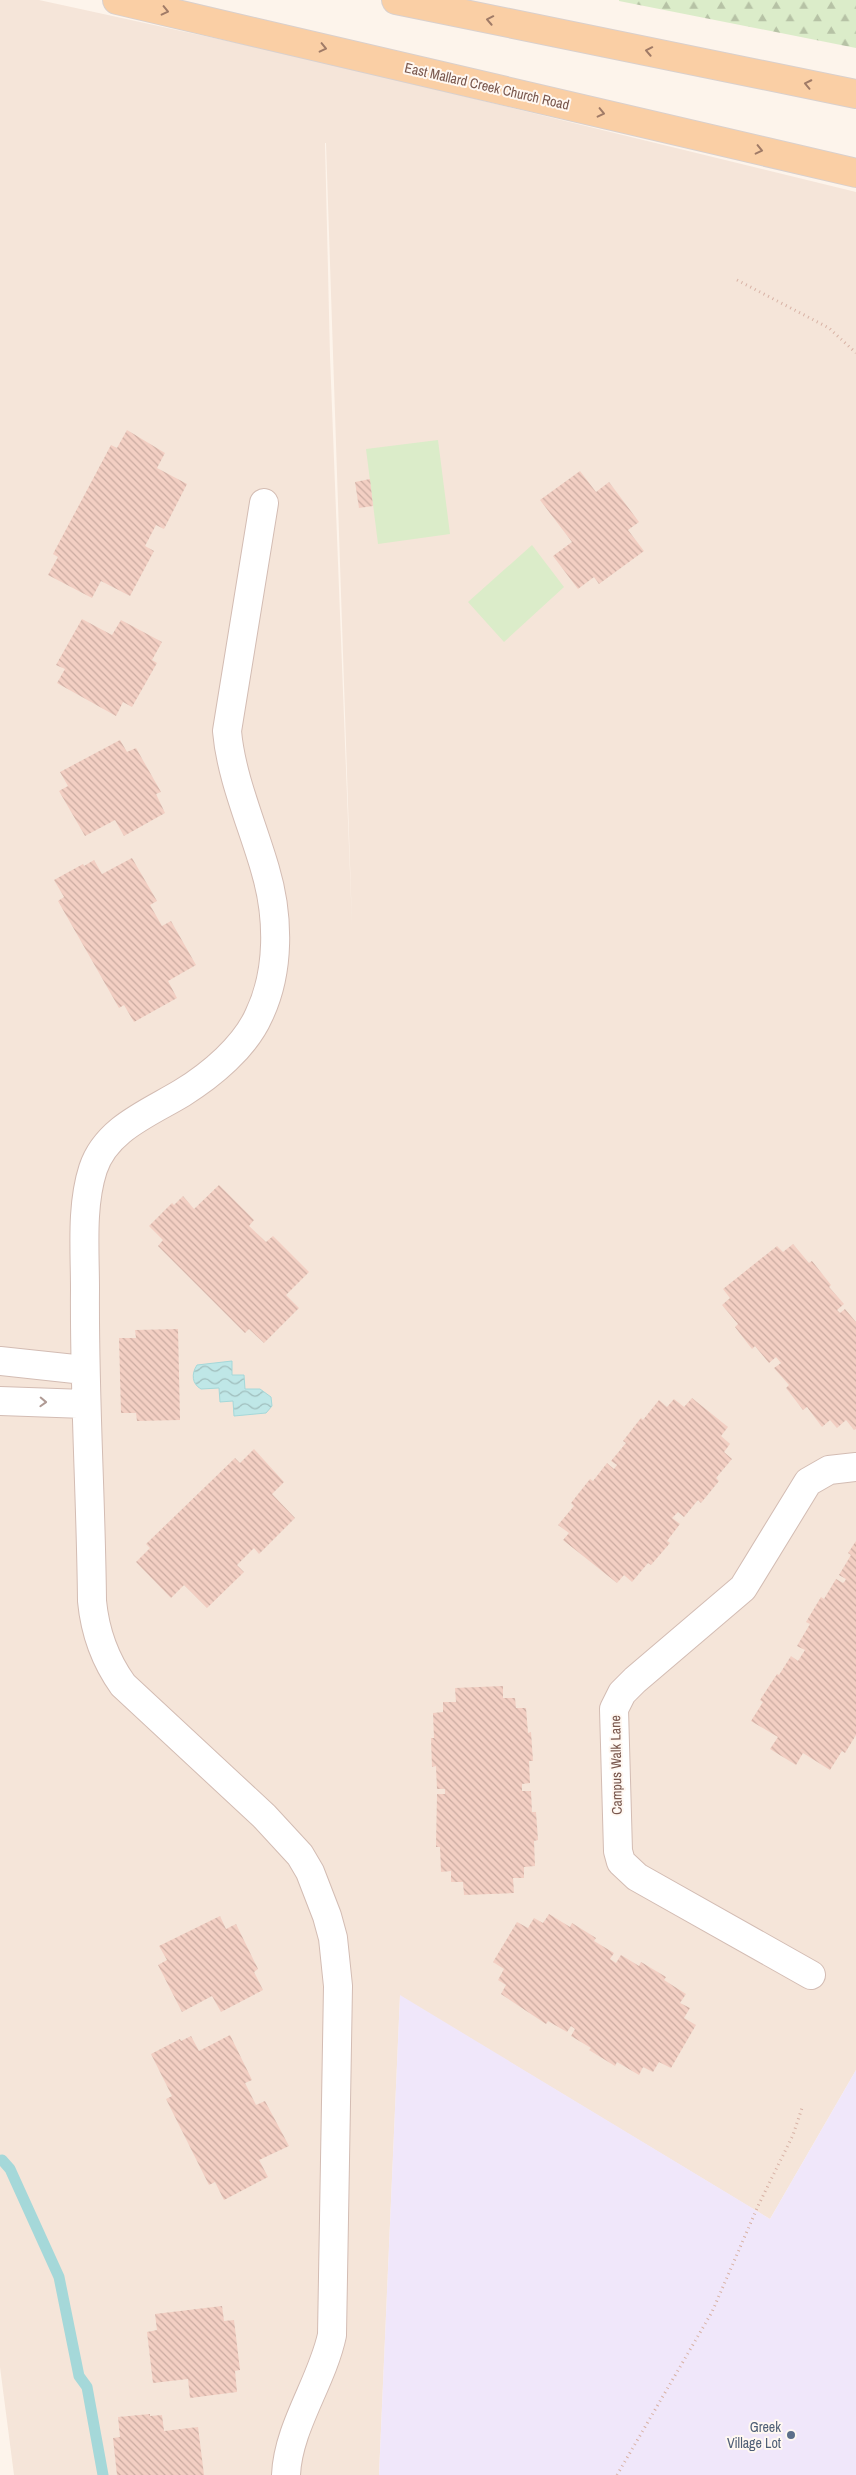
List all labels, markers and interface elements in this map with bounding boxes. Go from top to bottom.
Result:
one-way arrow [160,5,169,16]
one-way arrow [485,15,494,25]
one-way arrow [319,42,327,53]
one-way arrow [645,47,654,57]
street label: East Mallard Creek Church Road [403,58,571,114]
one-way arrow [804,79,813,90]
one-way arrow [596,107,605,118]
one-way arrow [754,144,763,155]
one-way arrow [39,1397,47,1408]
street label: Campus Walk Lane [606,1715,626,1815]
place label: Greek Village Lot [727,2418,781,2452]
marker: Greek Village Lot [785,2429,797,2441]

